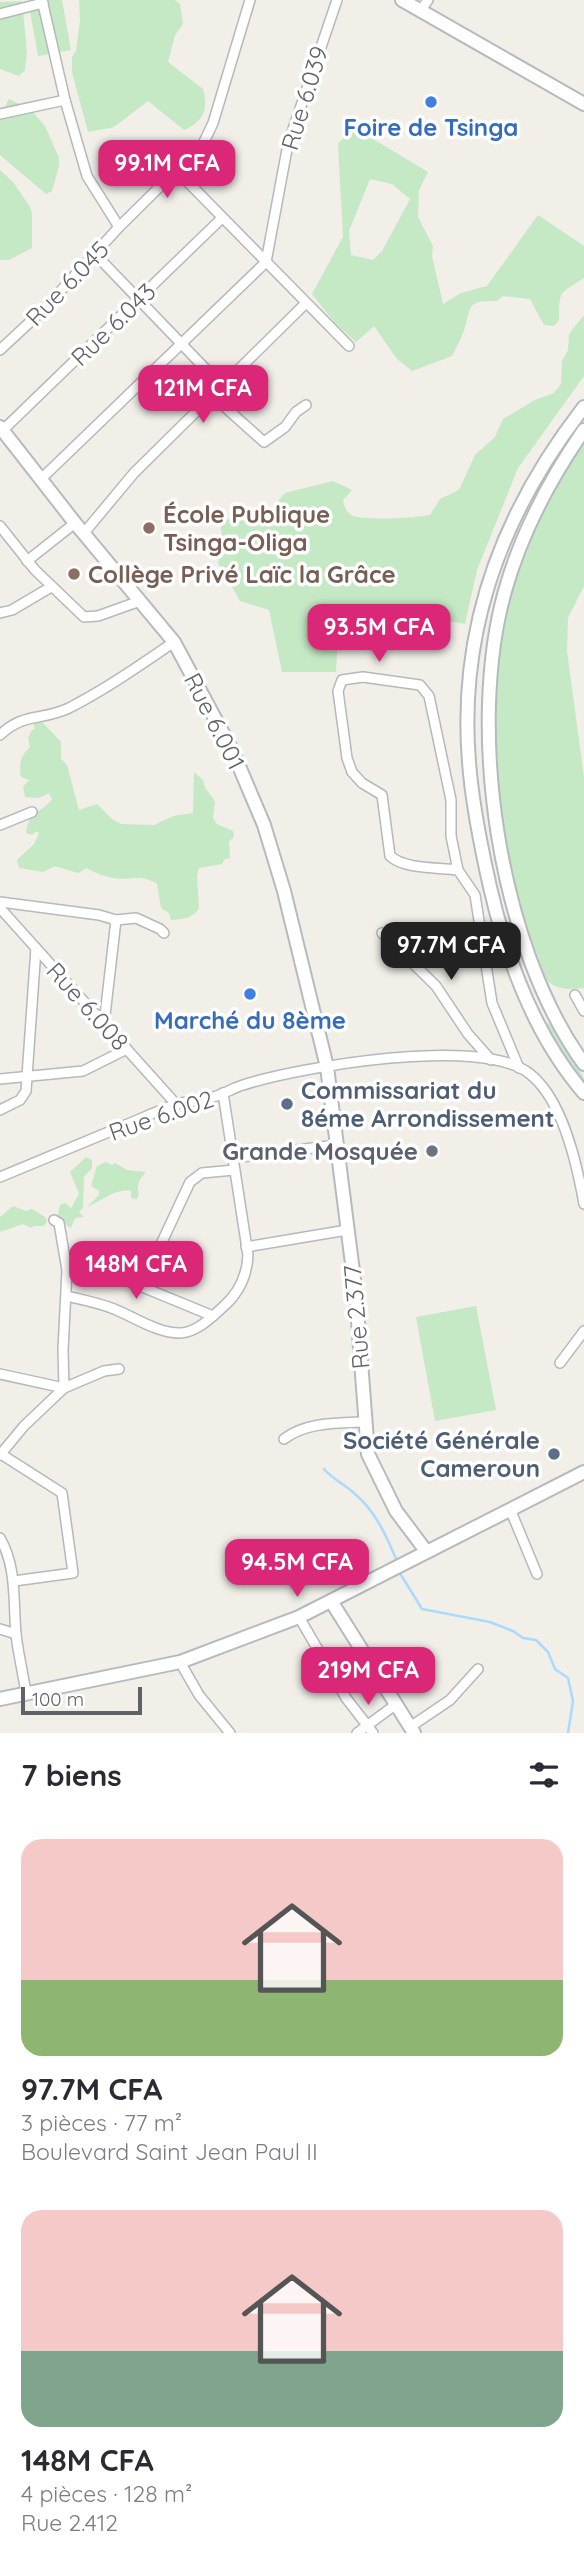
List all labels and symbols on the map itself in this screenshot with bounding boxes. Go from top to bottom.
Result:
street label: Rue 6.039 [274,42,334,154]
marker: Foire de Tsinga [423,94,439,110]
place label: Foire de Tsinga [344,112,518,142]
pin: 99.1M CFA [87,140,247,200]
street label: Rue 6.045 [19,234,115,332]
street label: Rue 6.043 [64,276,162,372]
pin: 121M CFA [131,366,275,425]
place label: École Publique Tsinga-Oliga [163,499,330,557]
marker: École Publique Tsinga-Oliga [141,520,157,536]
place label: Collège Privé Laïc la Grâce [88,559,396,589]
marker: Collège Privé Laïc la Grâce [66,566,82,582]
pin: 93.5M CFA [299,604,459,664]
street label: Rue 6.001 [178,668,252,774]
pin: 97.7M CFA [371,922,531,982]
street label: Rue 6.008 [41,956,135,1056]
marker: Marché du 8ème [242,986,258,1002]
place label: Marché du 8ème [154,1005,346,1035]
place label: Commissariat du 8éme Arrondissement [301,1075,555,1133]
street label: Rue 6.002 [105,1083,217,1147]
marker: Commissariat du 8éme Arrondissement [279,1096,295,1112]
place label: Grande Mosquée [222,1136,418,1166]
marker: Grande Mosquée [424,1143,440,1159]
pin: 148M CFA [64,1242,208,1301]
street label: Rue 2.377 [337,1264,375,1370]
place label: Société Générale Cameroun [343,1425,540,1483]
marker: Société Générale Cameroun [546,1446,562,1462]
pin: 94.5M CFA [217,1540,377,1599]
pin: 219M CFA [296,1648,440,1707]
scale bar [21,1684,142,1716]

